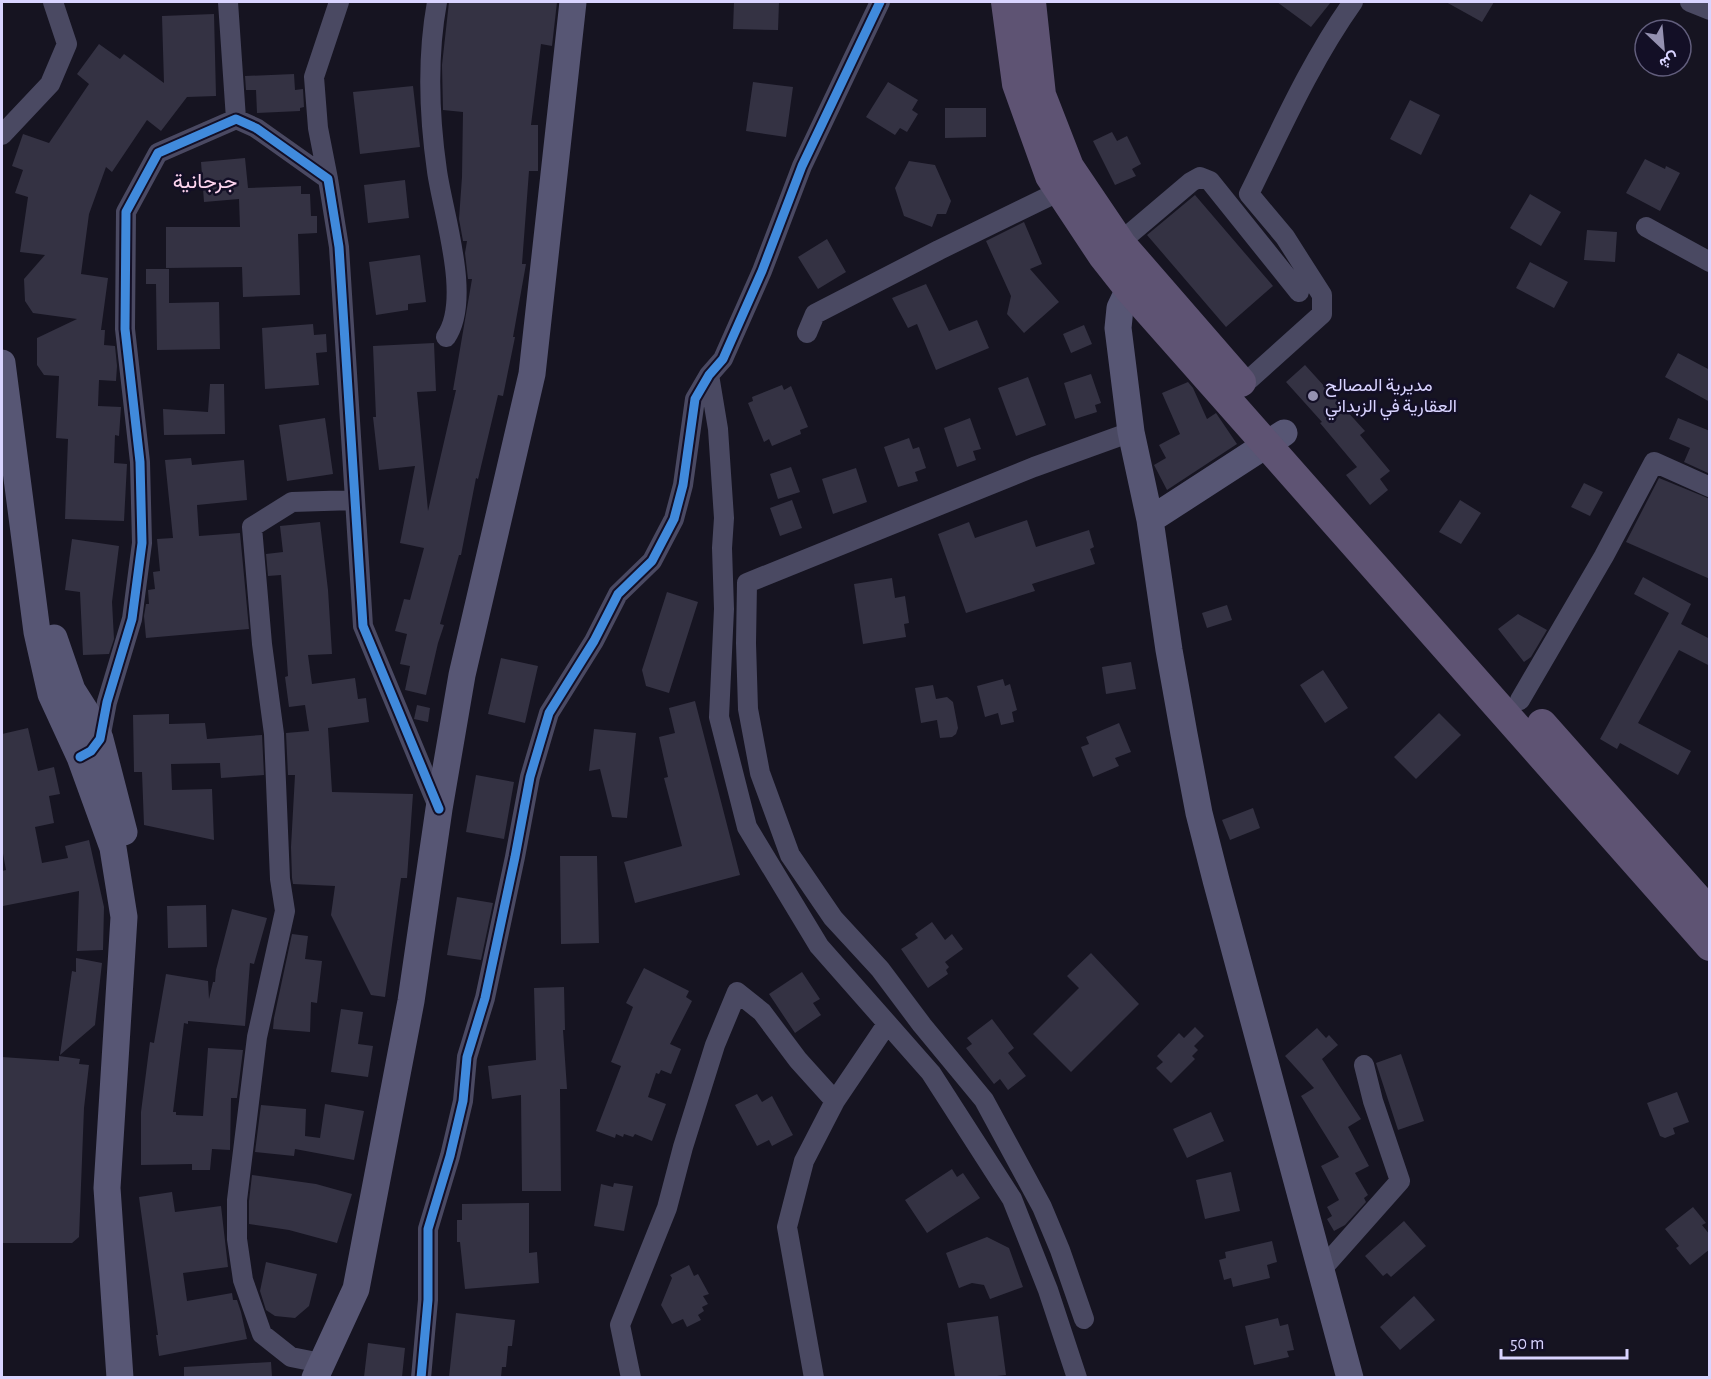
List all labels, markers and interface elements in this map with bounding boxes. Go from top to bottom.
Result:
north arrow [1633,18,1693,78]
text: ش [1657,48,1681,72]
district label: جرجانية [173,171,237,194]
place label: مديرية المصالح العقارية في الزبداني [1325,377,1457,421]
marker: مديرية المصالح العقارية في الزبداني [1306,389,1320,403]
scale bar [1501,1322,1627,1360]
text: 50 m [1510,1335,1544,1353]

